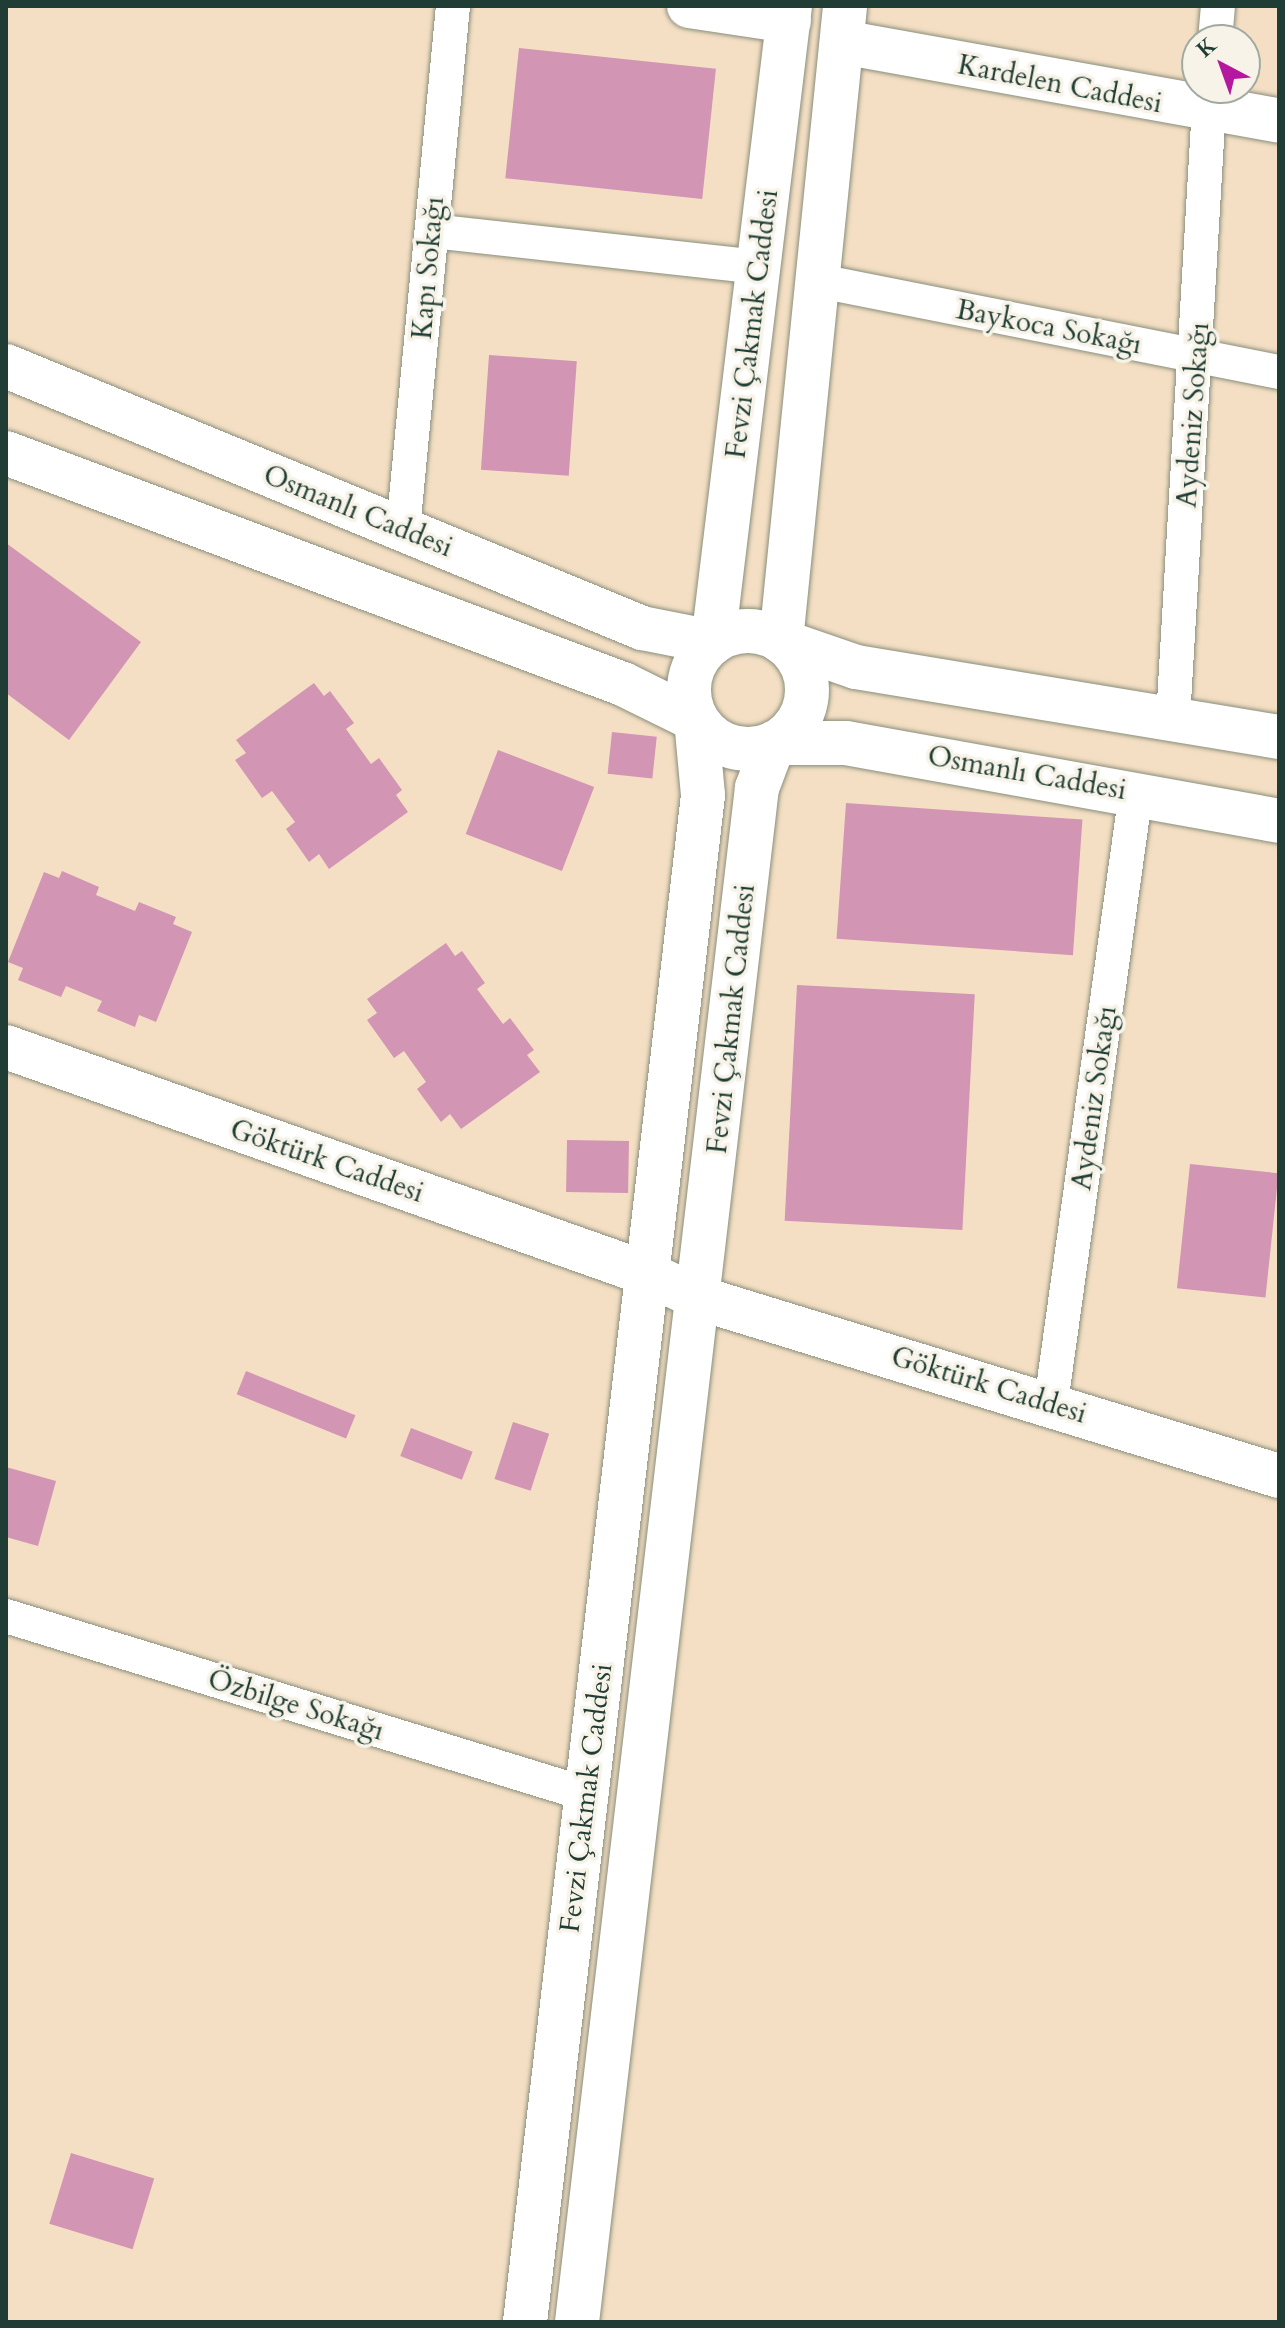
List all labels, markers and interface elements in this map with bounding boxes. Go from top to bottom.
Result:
north arrow [1181,24,1261,104]
text: K [1190,30,1223,65]
street label: Kardelen Caddesi [955,48,1165,120]
street label: Fevzi Çakmak Caddesi [719,188,785,460]
street label: Kapı Sokağı [405,195,451,341]
street label: Baykoca Sokağı [953,293,1145,361]
street label: Aydeniz Sokağı [1170,321,1216,509]
street label: Osmanlı Caddesi [259,458,457,564]
street label: Osmanlı Caddesi [925,739,1129,807]
street label: Fevzi Çakmak Caddesi [700,883,762,1155]
street label: Aydeniz Sokağı [1064,1004,1124,1192]
street label: Göktürk Caddesi [226,1112,428,1210]
street label: Göktürk Caddesi [887,1339,1091,1431]
street label: Özbilge Sokağı [204,1662,388,1748]
street label: Fevzi Çakmak Caddesi [553,1662,619,1934]

